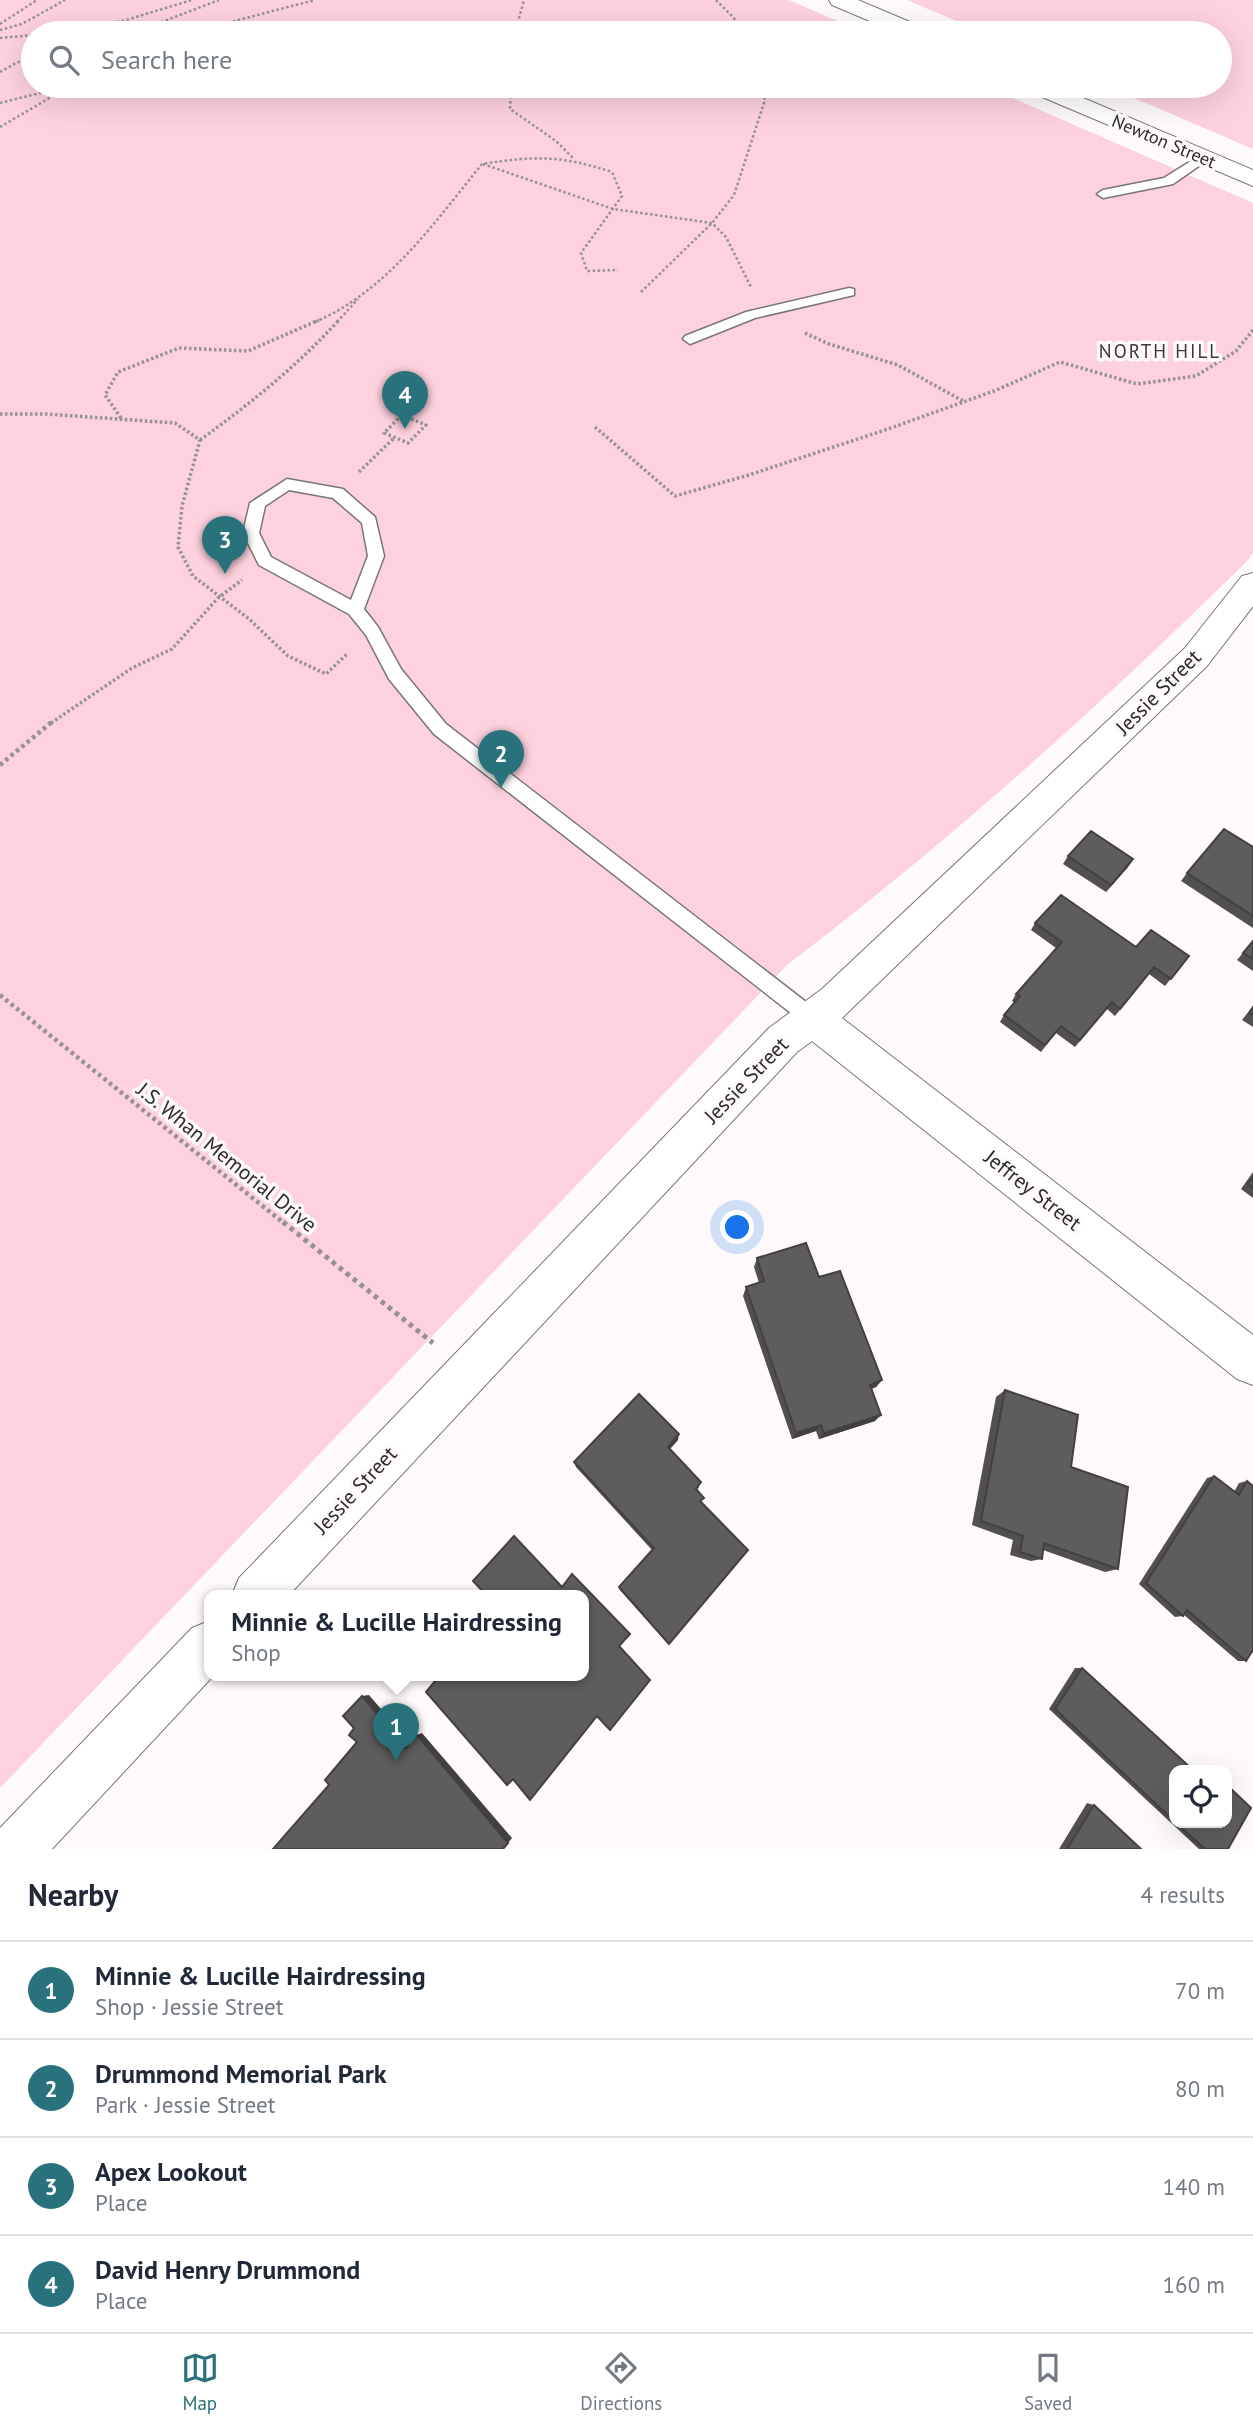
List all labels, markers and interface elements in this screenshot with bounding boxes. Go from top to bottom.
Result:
search box [21,21,1232,98]
icon: search [45,41,83,79]
text: Search here [101,43,232,76]
street label: Newton Street [1109,109,1219,173]
district label: NORTH HILL [1099,339,1221,363]
pin: 4 [382,371,428,429]
pin: 3 [202,516,248,574]
street label: Jessie Street [1109,644,1206,741]
pin: 2 [478,730,524,788]
street label: Jessie Street [697,1031,794,1130]
street label: J.S. Whan Memorial Drive [131,1075,322,1238]
street label: Jeffrey Street [978,1143,1087,1236]
your location [720,1210,754,1244]
street label: Jessie Street [307,1441,402,1540]
popup [204,1590,589,1681]
text: Minnie & Lucille Hairdressing [231,1605,562,1638]
text: Shop [231,1638,281,1667]
pin: 1 [373,1703,419,1761]
map controls [1169,1765,1232,1828]
button: locate [1169,1765,1232,1828]
text: Nearby [28,1875,118,1914]
text: 4 results [1141,1880,1225,1909]
text: Minnie & Lucille Hairdressing [95,1959,426,1992]
text: 1 [44,1976,58,2005]
text: 70 m [1175,1976,1225,2005]
text: Shop · Jessie Street [95,1992,283,2021]
text: Drummond Memorial Park [95,2057,387,2090]
text: 2 [44,2074,58,2103]
text: 80 m [1175,2074,1225,2103]
text: Park · Jessie Street [95,2090,276,2119]
text: Apex Lookout [95,2155,247,2188]
text: 3 [44,2172,58,2201]
text: 140 m [1163,2172,1225,2201]
text: Place [95,2188,148,2217]
text: David Henry Drummond [95,2253,360,2286]
text: 4 [44,2270,58,2299]
text: 160 m [1163,2270,1225,2299]
text: Place [95,2286,148,2315]
tab: Map [181,2349,219,2415]
tab: Directions [580,2349,662,2415]
tab: Saved [1024,2349,1072,2415]

